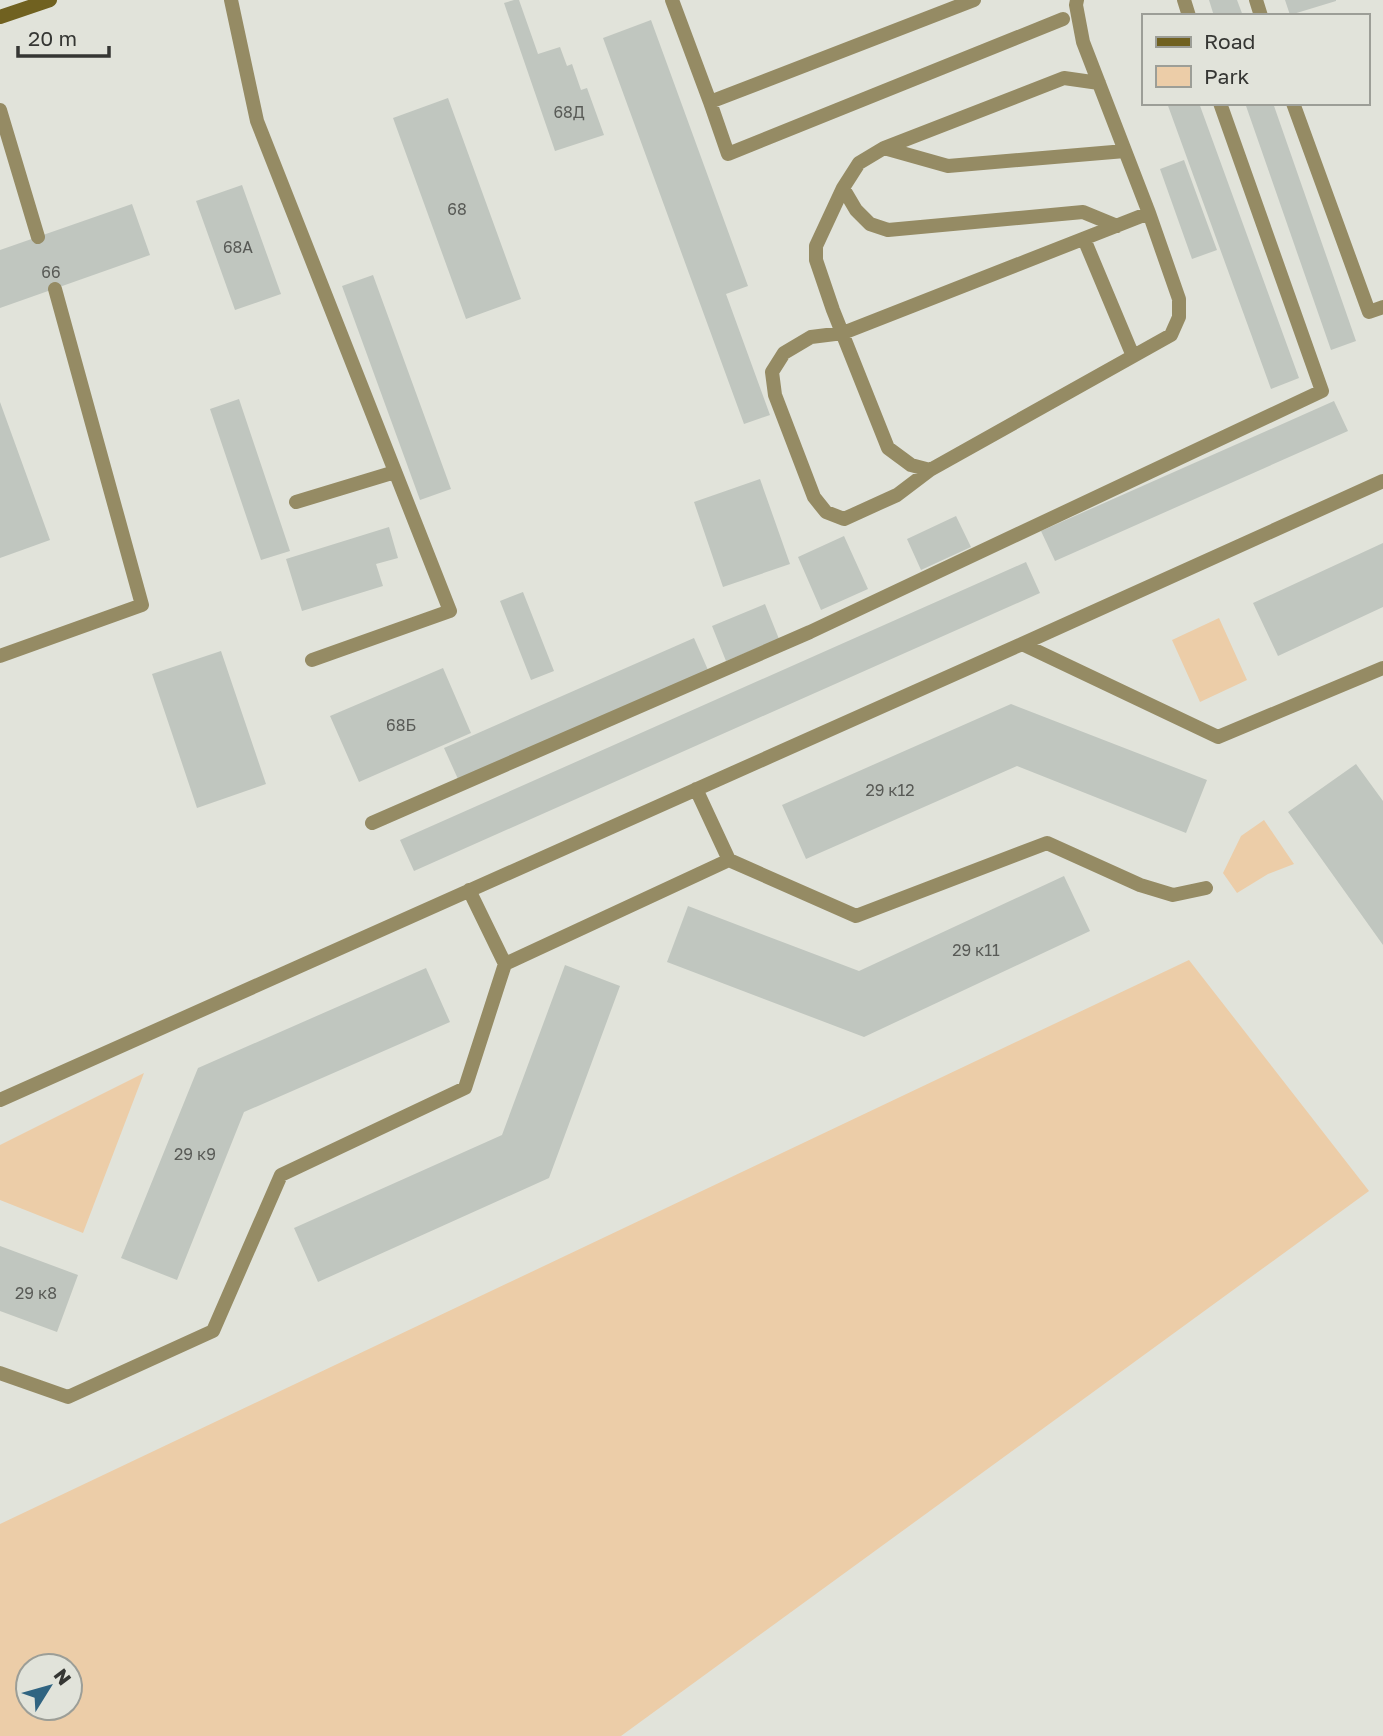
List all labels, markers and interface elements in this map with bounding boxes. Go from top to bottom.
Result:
scale bar [18,14,108,58]
legend [1142,14,1369,105]
text: 20 m [28,25,77,51]
text: Road [1204,28,1255,54]
text: Park [1204,63,1250,89]
house number: 68Д [553,102,585,122]
house number: 68 [447,199,467,219]
house number: 68А [223,237,253,257]
house number: 66 [41,262,61,282]
house number: 68Б [386,715,416,735]
house number: 29 к12 [865,780,915,800]
house number: 29 к11 [952,940,1000,960]
house number: 29 к9 [174,1144,216,1164]
house number: 29 к8 [15,1283,57,1303]
north arrow [14,1652,84,1722]
text: N [49,1664,77,1689]

